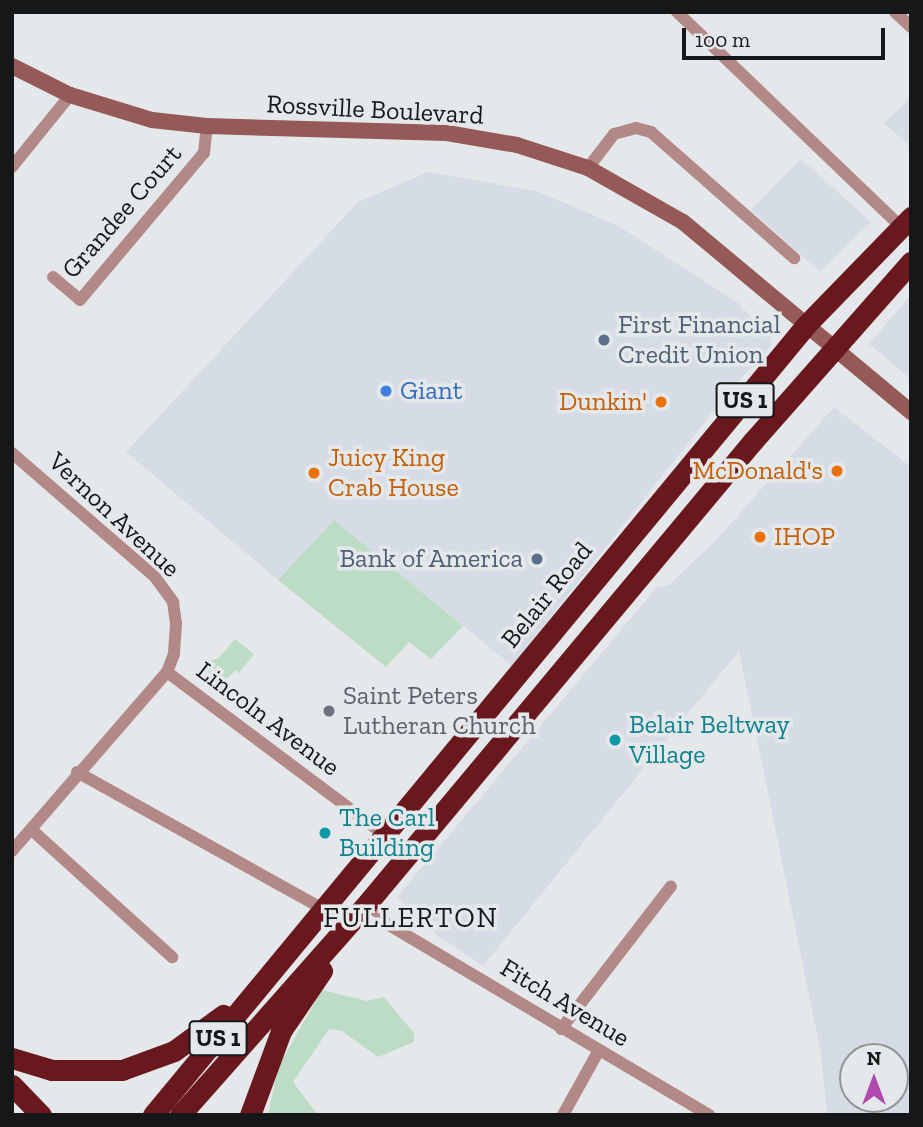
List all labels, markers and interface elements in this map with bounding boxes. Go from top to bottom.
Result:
scale bar [685,14,888,58]
text: 100 m [695,27,750,52]
street label: Rossville Boulevard [266,89,484,131]
street label: Grandee Court [56,139,188,285]
place label: First Financial Credit Union [618,309,781,370]
marker: First Financial Credit Union [596,332,612,348]
place label: Giant [400,375,462,407]
road number: US 1 [715,380,775,421]
marker: Giant [378,383,394,399]
place label: Dunkin' [559,386,647,418]
marker: Dunkin' [653,394,669,410]
place label: Juicy King Crab House [328,442,459,504]
street label: Vernon Avenue [41,446,187,584]
place label: McDonald's [693,455,823,487]
marker: McDonald's [829,463,845,479]
marker: Juicy King Crab House [306,465,322,481]
place label: IHOP [774,521,835,553]
marker: IHOP [752,529,768,545]
street label: Belair Road [495,536,599,654]
place label: Bank of America [339,543,523,575]
marker: Bank of America [529,551,545,567]
street label: Lincoln Avenue [190,655,346,783]
place label: Saint Peters Lutheran Church [343,680,536,742]
marker: Saint Peters Lutheran Church [321,703,337,719]
place label: Belair Beltway Village [629,709,790,770]
marker: Belair Beltway Village [607,732,623,748]
place label: The Carl Building [339,802,435,864]
marker: The Carl Building [317,825,333,841]
district label: FULLERTON [324,901,498,935]
street label: Fitch Avenue [494,952,636,1054]
road number: US 1 [188,1018,248,1058]
north arrow [839,1043,909,1113]
text: N [867,1047,881,1070]

